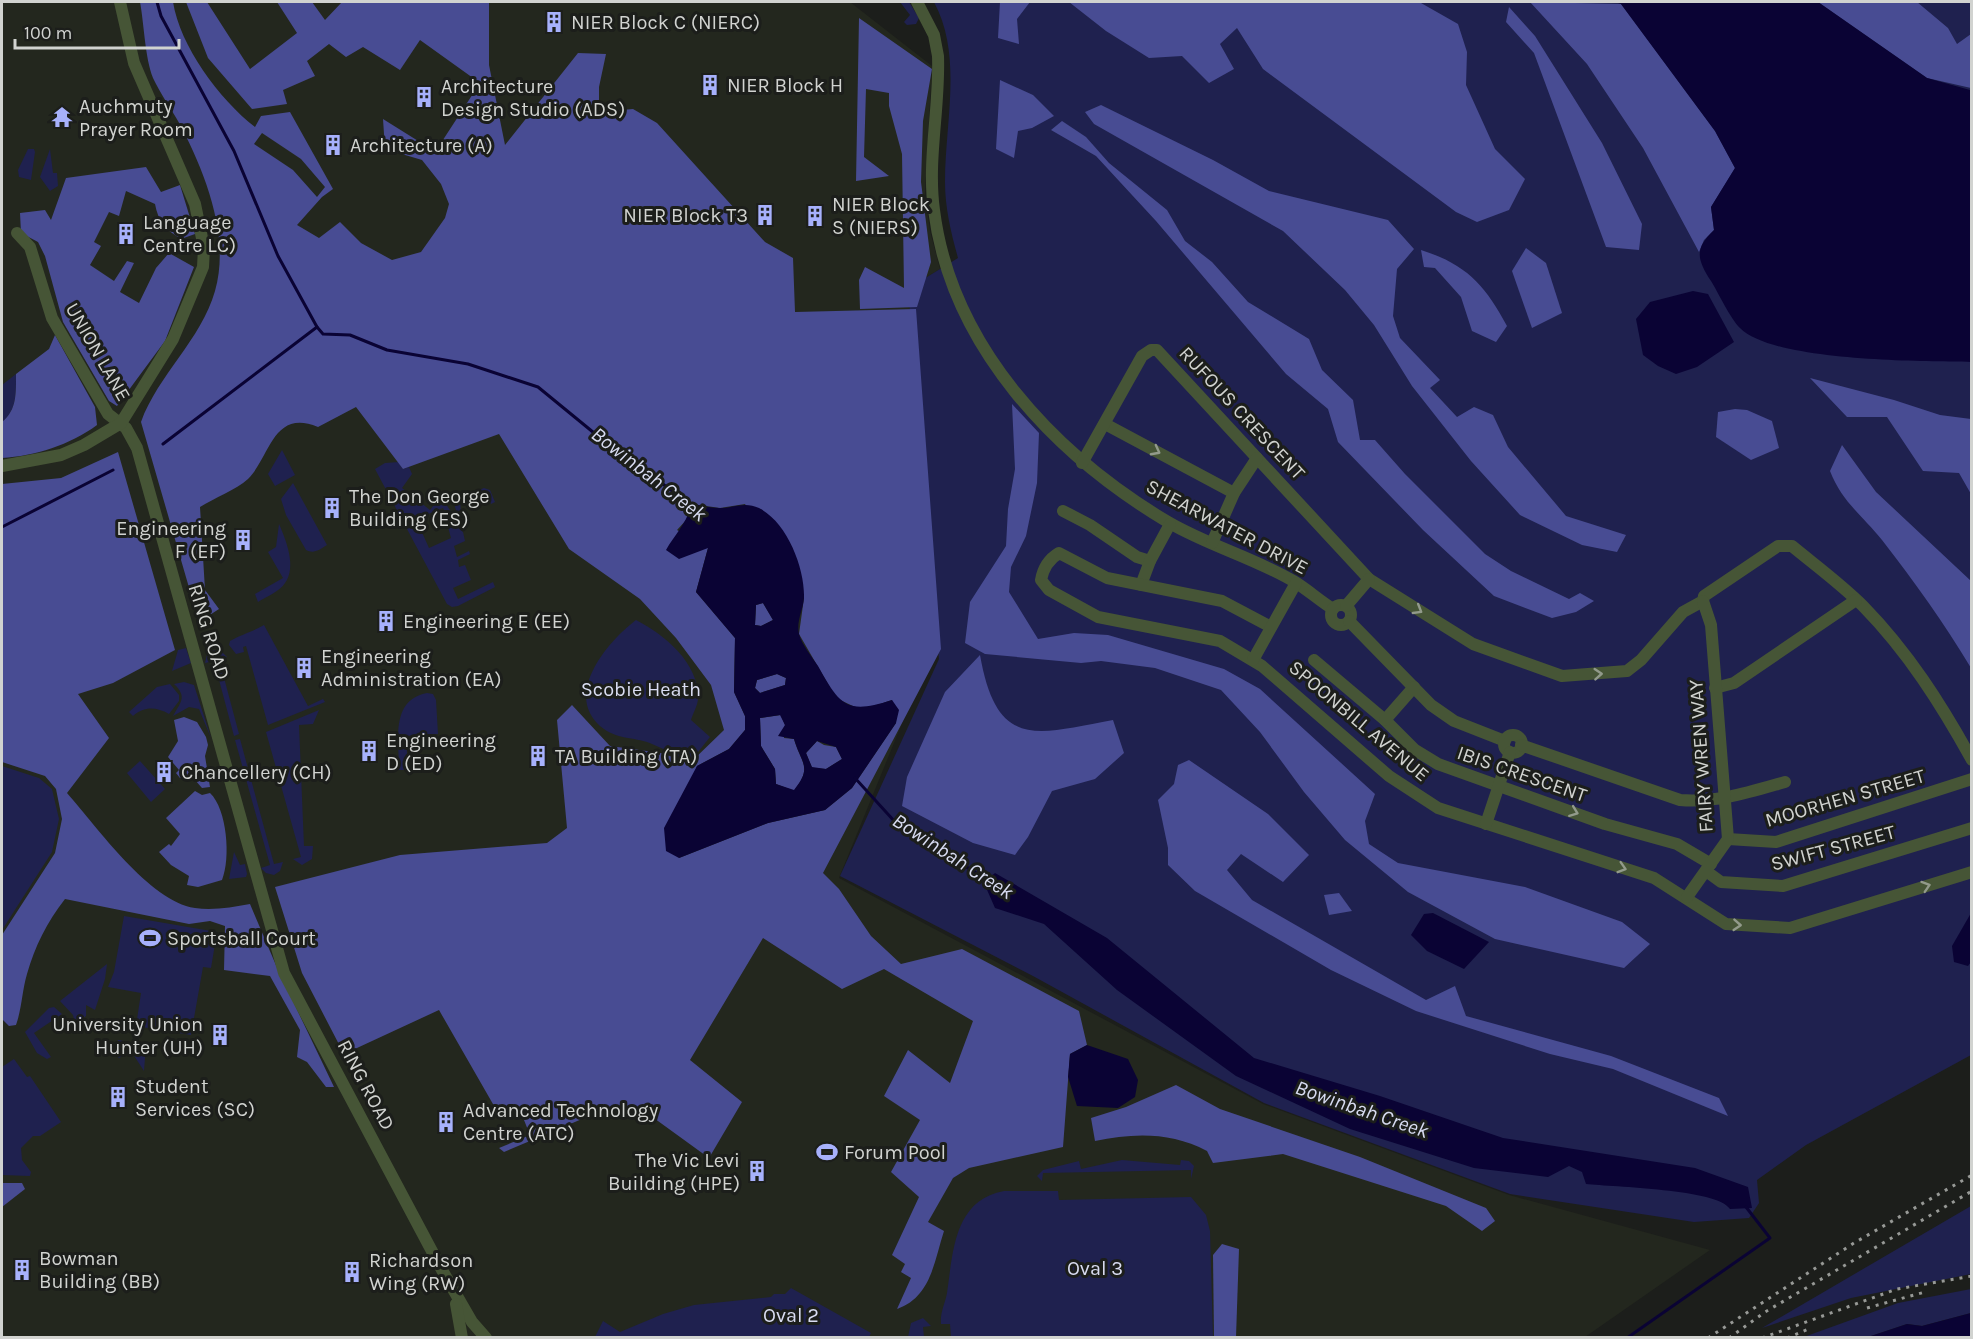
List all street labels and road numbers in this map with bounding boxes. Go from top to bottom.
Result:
street label: UNION LANE [61,299,135,405]
street label: RUFOUS CRESCENT [1174,342,1310,484]
street label: SHEARWATER DRIVE [1142,475,1312,579]
street label: RING ROAD [184,581,234,683]
street label: SPOONBILL AVENUE [1284,656,1434,786]
street label: FAIRY WREN WAY [1684,679,1718,833]
street label: IBIS CRESCENT [1454,741,1590,807]
street label: MOORHEN STREET [1763,764,1927,832]
street label: SWIFT STREET [1768,820,1898,876]
street label: RING ROAD [333,1036,399,1134]

